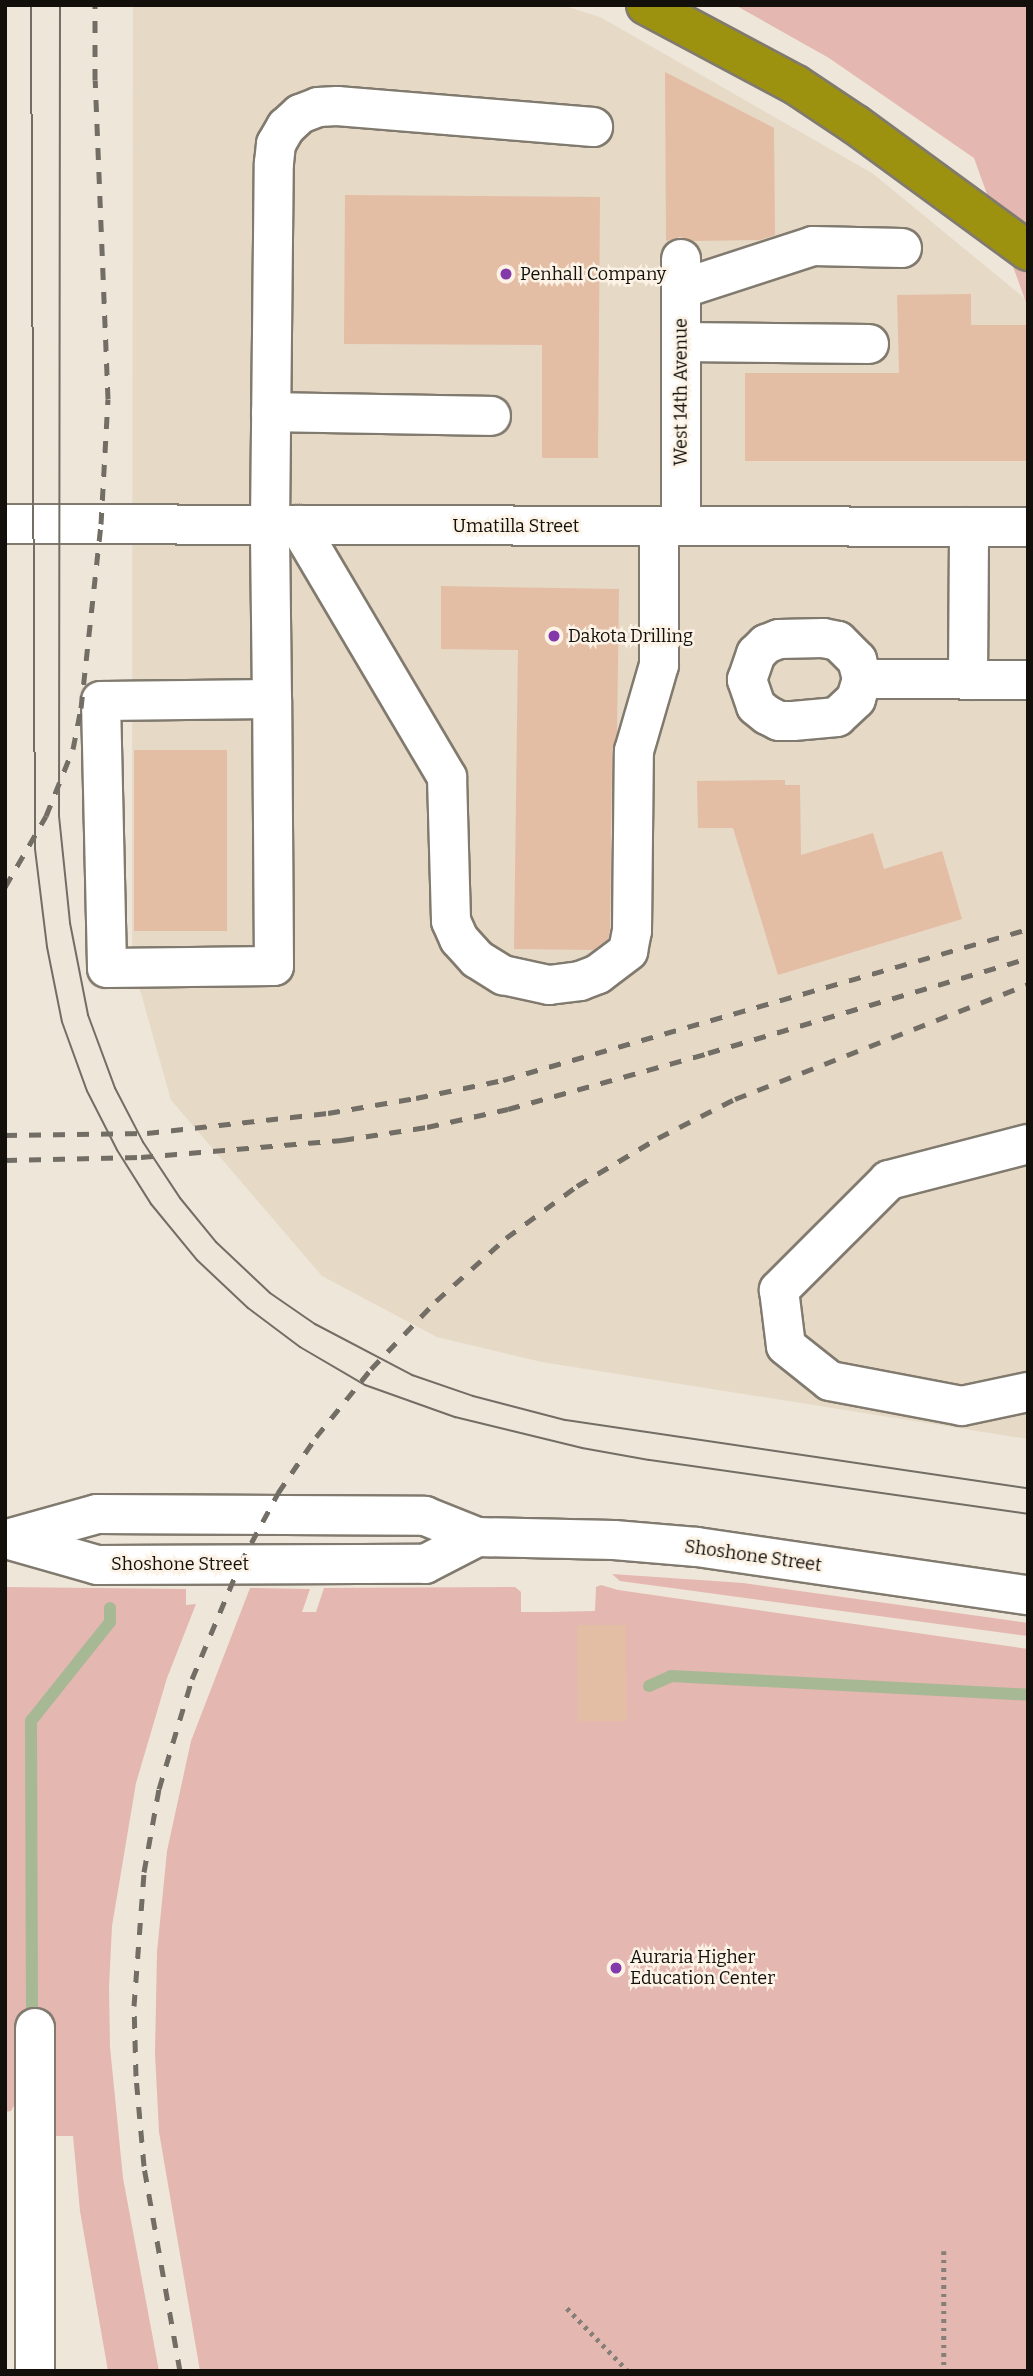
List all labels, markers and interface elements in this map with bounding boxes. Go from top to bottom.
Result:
place label: Penhall Company [520,263,666,285]
marker: Penhall Company [498,266,514,282]
street label: West 14th Avenue [670,318,692,466]
street label: Umatilla Street [453,515,579,537]
place label: Dakota Drilling [568,625,693,647]
marker: Dakota Drilling [546,628,562,644]
street label: Shoshone Street [683,1536,823,1576]
street label: Shoshone Street [111,1553,249,1575]
place label: Auraria Higher Education Center [630,1947,775,1990]
marker: Auraria Higher Education Center [608,1960,624,1976]

